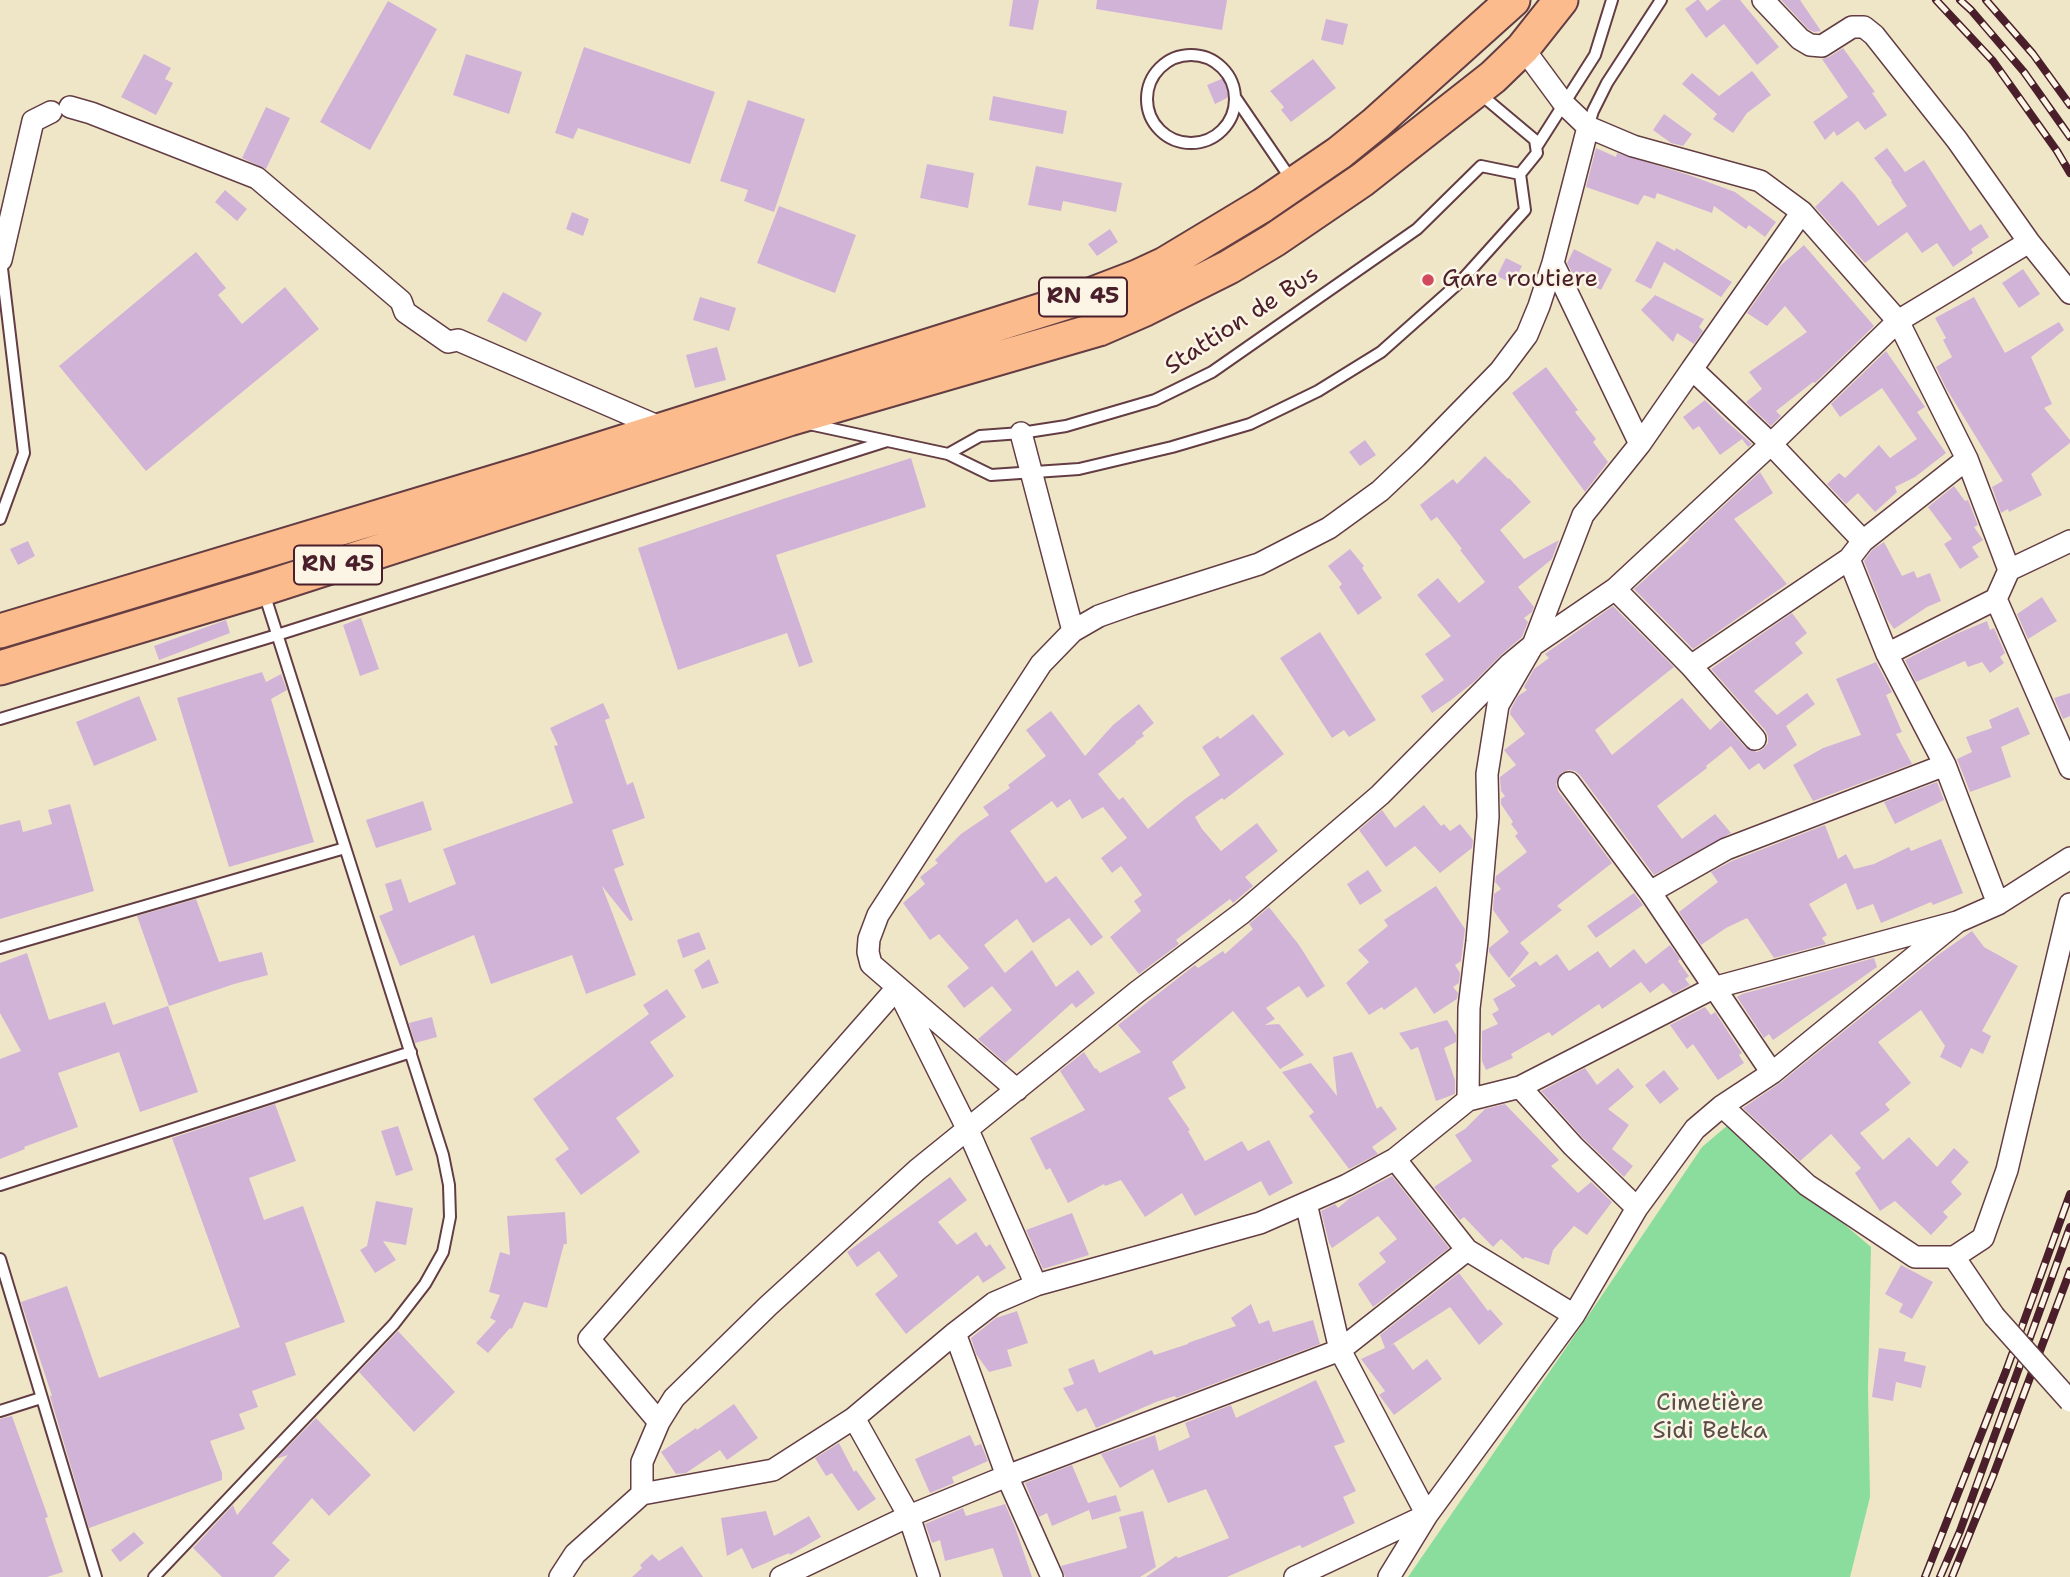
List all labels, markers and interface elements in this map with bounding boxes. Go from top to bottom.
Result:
street label: Stattion de Bus [1160,261,1324,381]
place label: Gare routiere [1442,266,1598,294]
marker: Gare routiere [1420,272,1436,288]
road number: RN 45 [1039,278,1127,316]
road number: RN 45 [294,545,382,584]
park label: Cimetière Sidi Betka [1652,1390,1768,1446]

